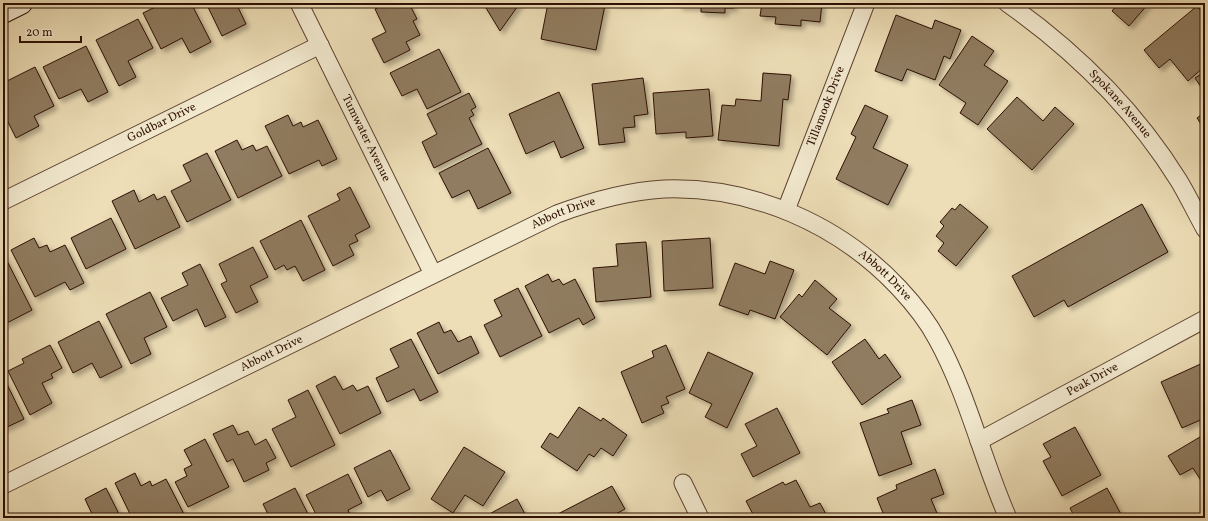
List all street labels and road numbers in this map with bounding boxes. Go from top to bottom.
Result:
street label: Tillamook Drive [803,64,849,149]
street label: Spokane Avenue [1085,66,1155,142]
street label: Tumwater Avenue [338,92,394,185]
street label: Goldbar Drive [125,99,199,147]
street label: Abbott Drive [529,194,598,233]
street label: Abbott Drive [855,246,915,305]
street label: Abbott Drive [238,331,306,376]
street label: Peak Drive [1064,359,1122,400]

